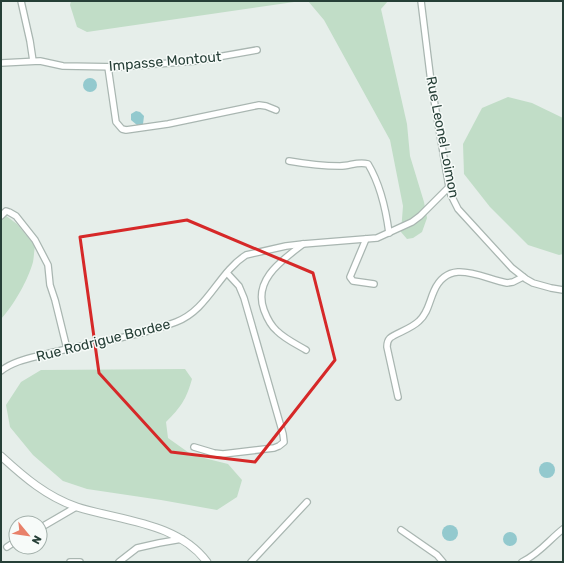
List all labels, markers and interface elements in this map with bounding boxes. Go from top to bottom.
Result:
street label: Impasse Montout [108,48,223,75]
street label: Rue Leonel Loimon [422,75,463,199]
street label: Rue Rodrigue Bordee [34,316,172,365]
north arrow [8,515,48,555]
text: N [29,533,44,546]

